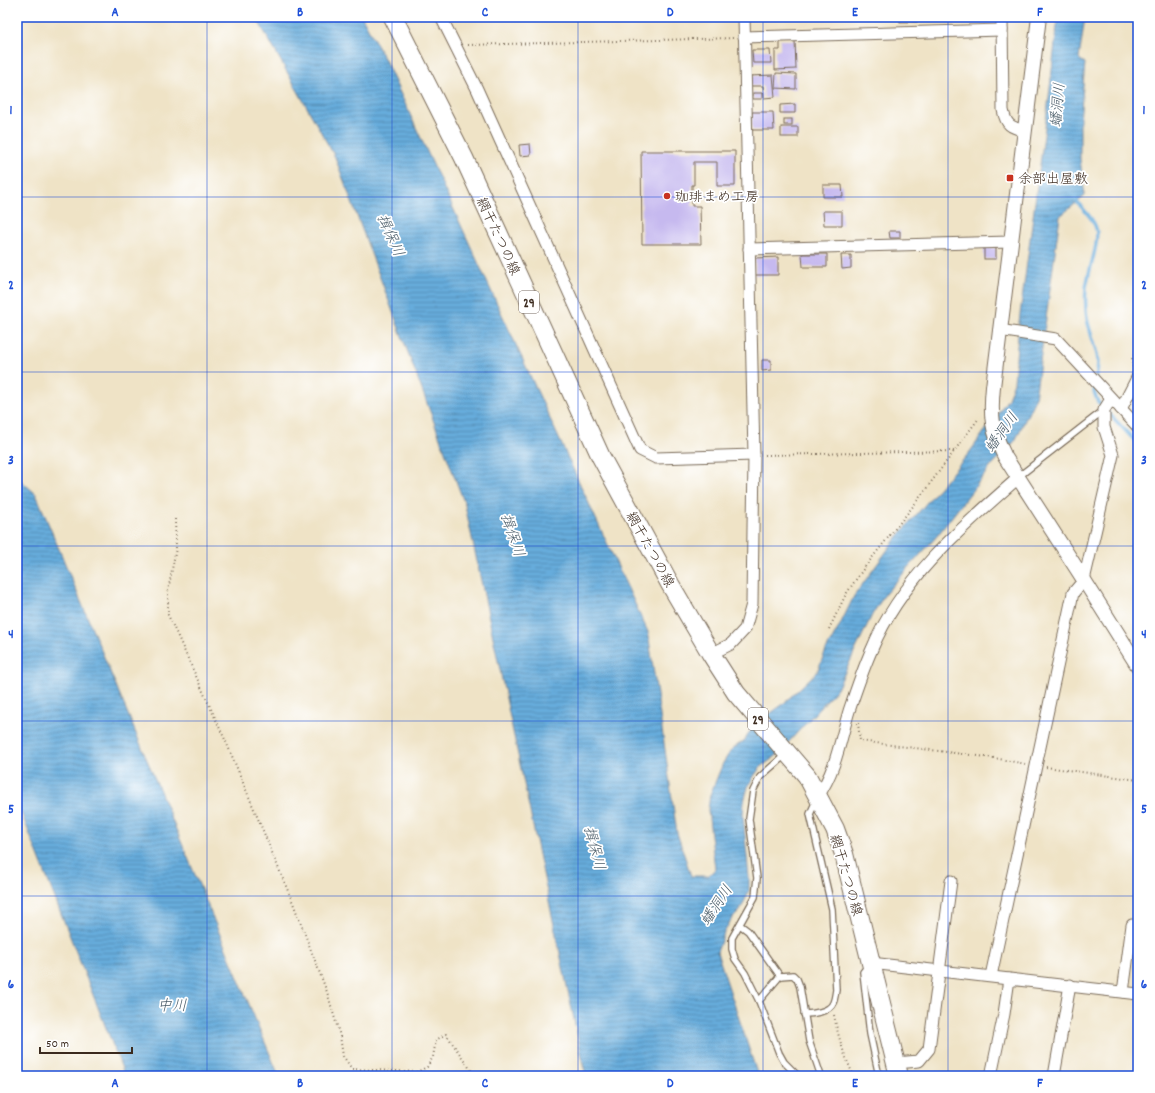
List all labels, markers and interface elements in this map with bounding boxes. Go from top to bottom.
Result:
text: A [111,4,119,23]
text: B [297,4,303,23]
text: C [482,4,489,23]
text: D [667,4,674,23]
text: E [852,4,859,23]
text: F [1037,4,1043,23]
water label: 蟠洞川 [1046,82,1072,129]
text: 1 [10,102,13,121]
text: 1 [1143,102,1146,121]
place label: 余部出屋敷 [1018,170,1088,190]
marker: 余部出屋敷 [1005,173,1015,183]
place label: 珈琲まめ工房 [675,188,759,208]
marker: 珈琲まめ工房 [662,191,672,201]
street label: 網干たつの線 [470,195,524,279]
water label: 揖保川 [370,211,408,261]
text: 2 [8,277,14,296]
text: 2 [1141,277,1147,296]
road number: 29 [519,291,539,313]
water label: 蟠洞川 [980,409,1025,458]
text: 3 [8,452,14,471]
text: 3 [1141,452,1147,471]
street label: 網干たつの線 [620,508,678,592]
water label: 揖保川 [493,511,529,561]
text: 4 [8,626,14,645]
text: 4 [1141,626,1147,645]
road number: 29 [748,708,768,730]
text: 5 [8,801,14,820]
text: 5 [1141,801,1147,820]
water label: 揖保川 [577,824,610,873]
street label: 網干たつの線 [824,832,866,919]
water label: 蟠洞川 [696,881,739,931]
text: 6 [8,976,15,995]
text: 6 [1141,976,1148,995]
water label: 中川 [157,996,187,1018]
scale bar [40,1029,132,1055]
text: 50 m [46,1036,69,1053]
text: A [111,1075,119,1093]
text: B [297,1075,303,1093]
text: C [482,1075,489,1093]
text: D [667,1075,674,1093]
text: E [852,1075,859,1093]
text: F [1037,1075,1043,1093]

